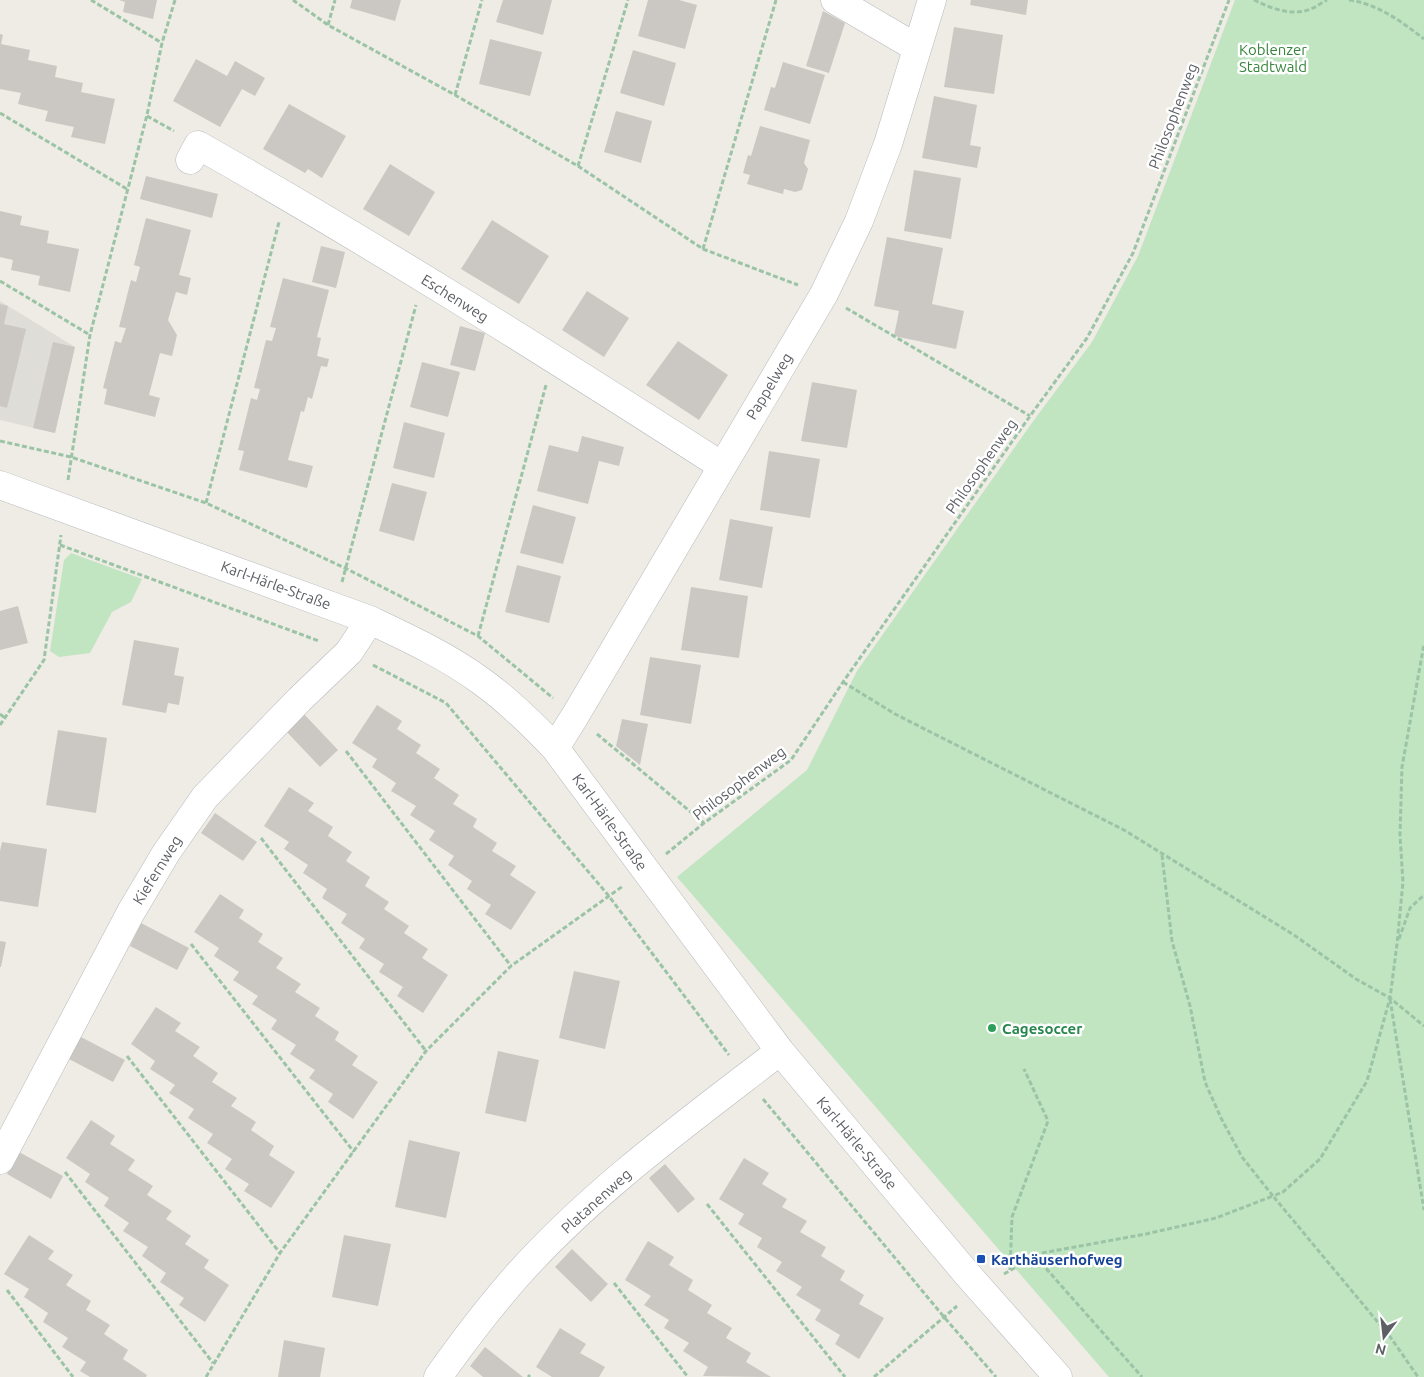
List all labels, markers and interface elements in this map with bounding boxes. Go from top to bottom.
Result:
park label: Koblenzer Stadtwald [1239,41,1307,75]
street label: Philosophenweg [1145,61,1201,171]
street label: Eschenweg [418,271,492,325]
street label: Pappelweg [742,350,796,422]
street label: Philosophenweg [942,415,1020,517]
street label: Karl-Härle-Straße [219,557,333,613]
street label: Philosophenweg [689,743,789,823]
street label: Karl-Härle-Straße [569,770,651,874]
street label: Kiefernweg [129,832,185,908]
place label: Cagesoccer [1002,1020,1083,1037]
marker: Cagesoccer [986,1022,998,1034]
street label: Karl-Härle-Straße [813,1093,901,1193]
street label: Platanenweg [558,1165,634,1237]
place label: Karthäuserhofweg [991,1251,1123,1268]
marker: Karthäuserhofweg [975,1253,987,1265]
north arrow [1359,1312,1409,1362]
text: N [1374,1340,1388,1359]

